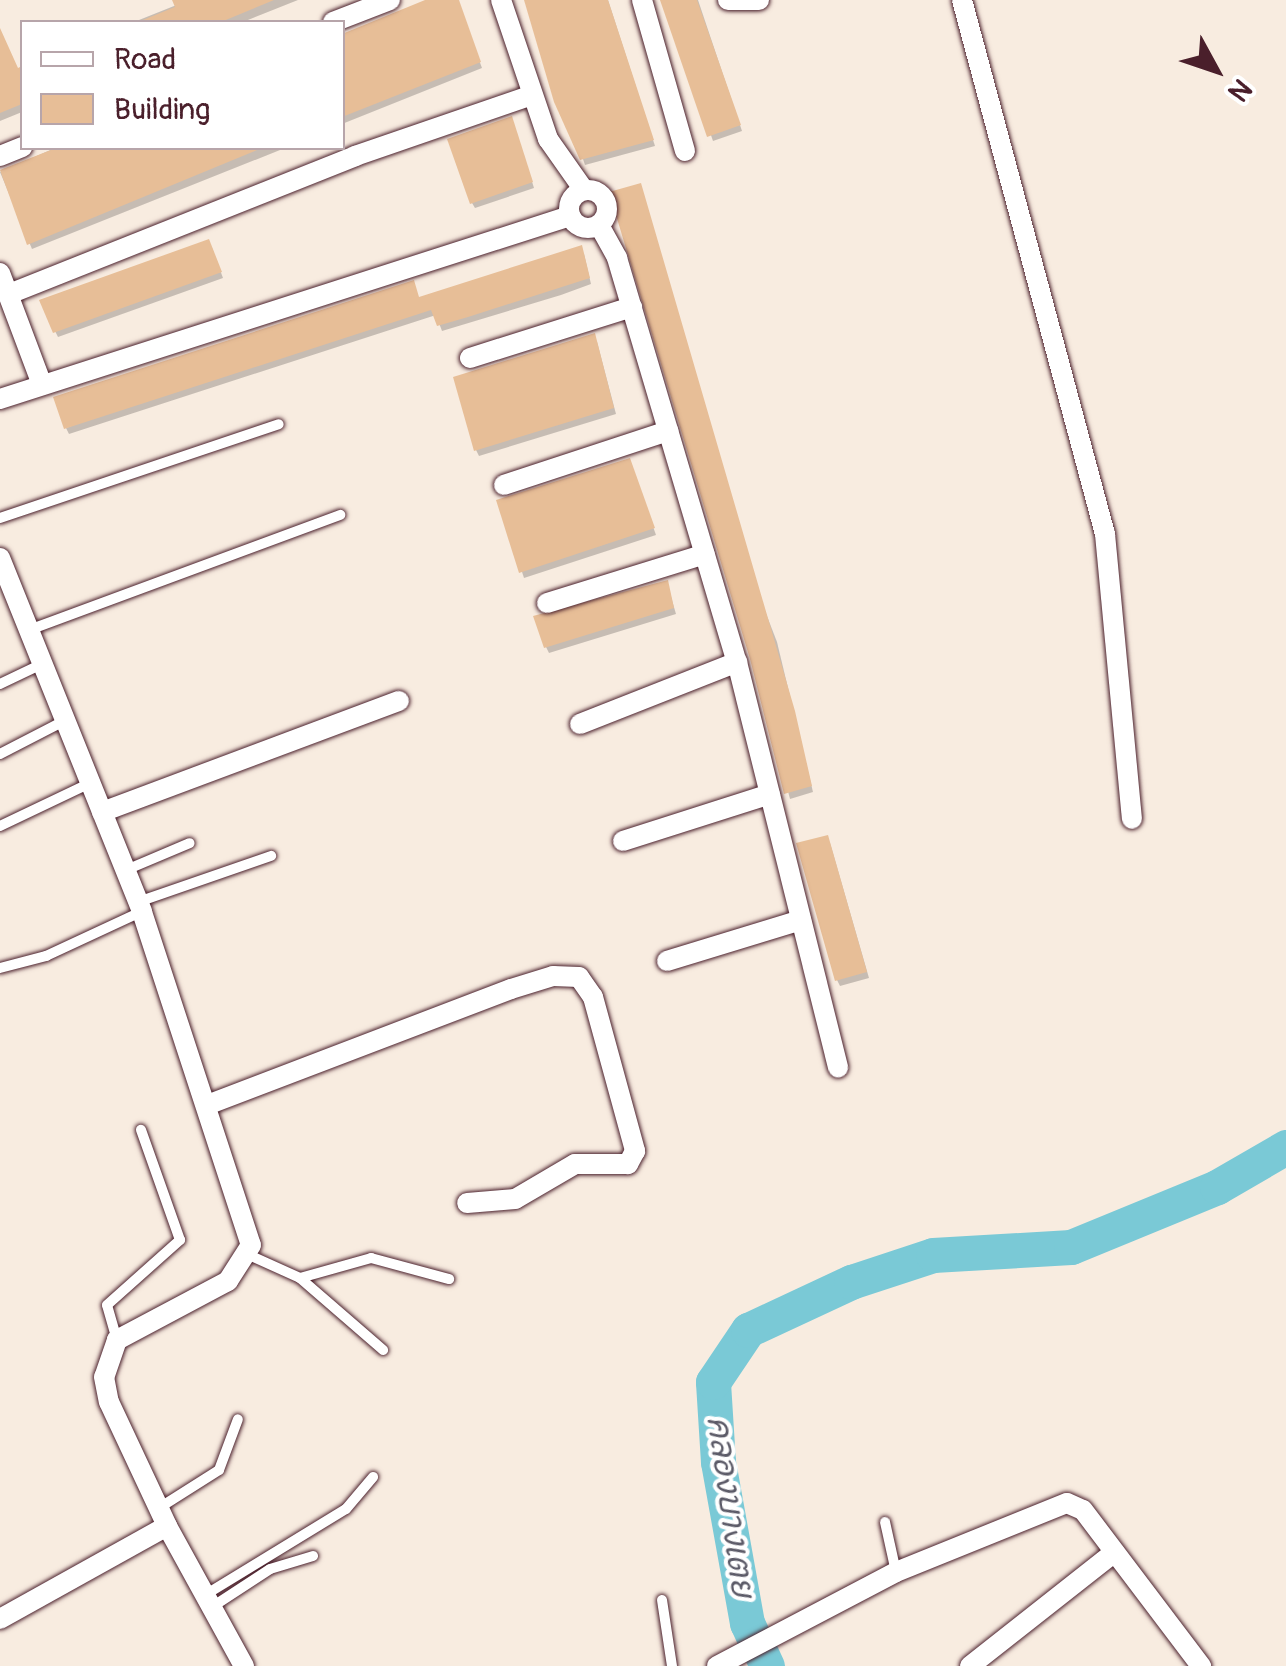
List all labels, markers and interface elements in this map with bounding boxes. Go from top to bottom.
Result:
legend [20,20,345,150]
north arrow [1166,20,1266,120]
text: Road [114,41,176,78]
text: N [1220,71,1259,108]
text: Building [114,91,210,128]
water label: คลองบางเตย [698,1414,762,1600]

